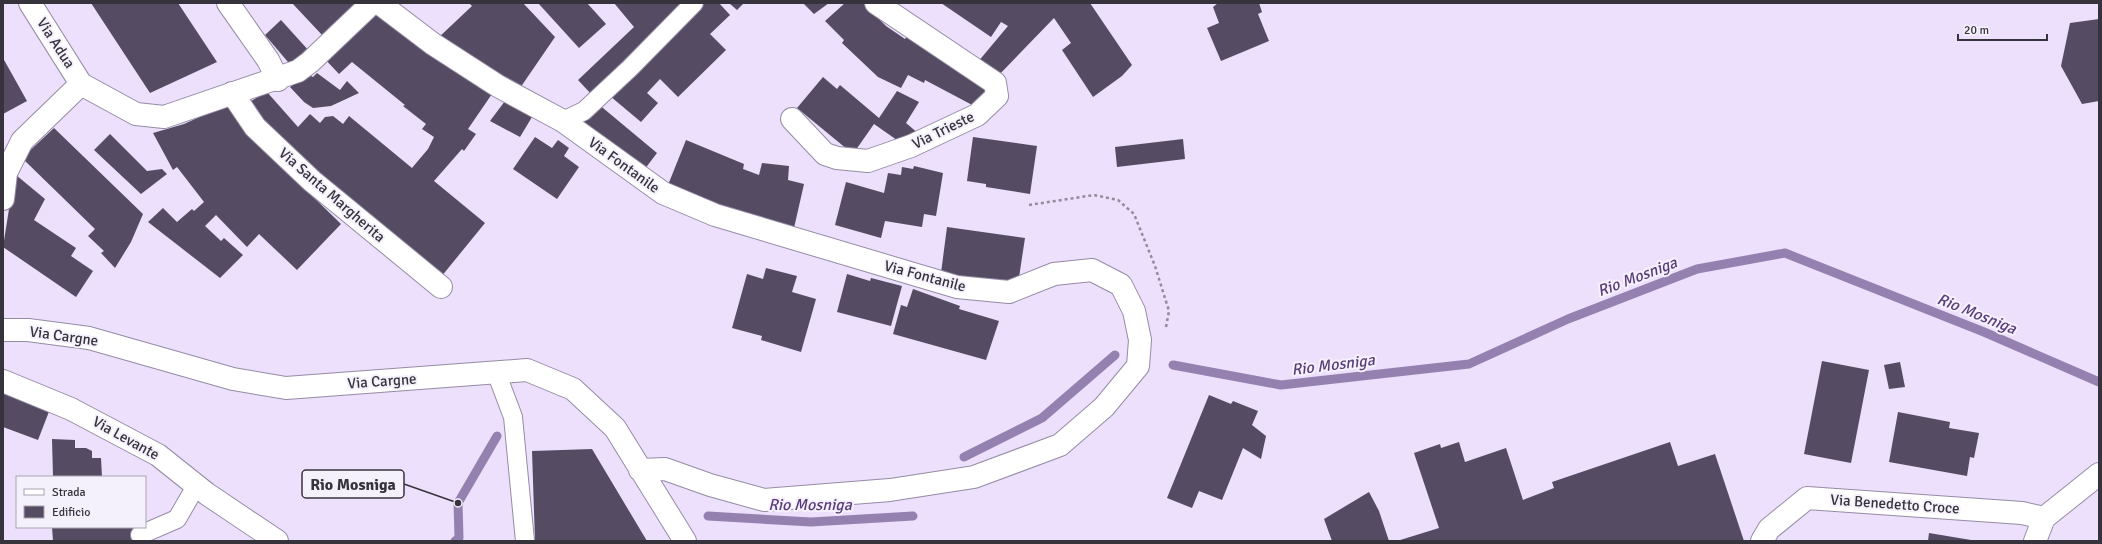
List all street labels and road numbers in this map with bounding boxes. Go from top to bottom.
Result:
street label: Via Adua [33,14,79,72]
street label: Via Trieste [909,107,977,153]
street label: Via Fontanile [585,133,663,197]
street label: Via Santa Margherita [275,144,389,246]
street label: Via Fontanile [882,256,968,296]
street label: Via Cargne [29,322,99,350]
street label: Via Cargne [347,370,417,392]
street label: Via Levante [89,412,163,464]
street label: Via Benedetto Croce [1830,491,1960,517]

